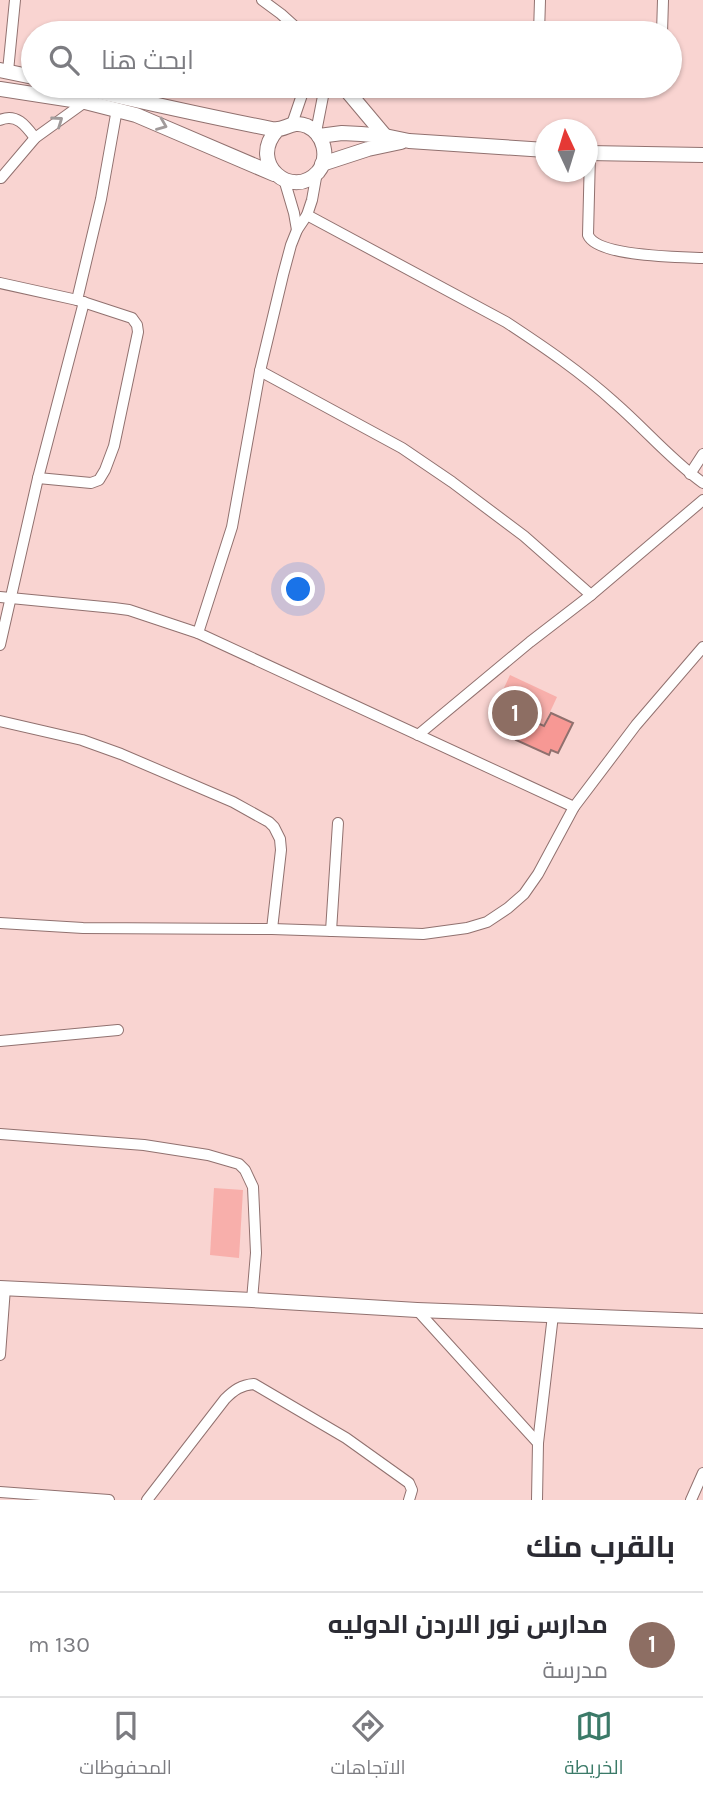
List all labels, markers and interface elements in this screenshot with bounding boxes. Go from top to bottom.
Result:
search box [21,21,682,98]
icon: search [45,41,83,79]
text: ابحث هنا [101,45,194,76]
one-way arrow [50,117,63,129]
one-way arrow [155,117,167,131]
north arrow [535,119,598,182]
your location [281,572,315,606]
pin: 1 [492,687,538,739]
text: بالقرب منك [526,1529,675,1565]
text: مدارس نور الاردن الدوليه [328,1609,608,1640]
text: 130 m [28,1631,90,1658]
text: 1 [648,1631,656,1658]
text: مدرسة [543,1657,608,1684]
tab: المحفوظات [79,1707,172,1785]
tab: الاتجاهات [330,1707,406,1785]
tab: الخريطة [564,1707,624,1785]

